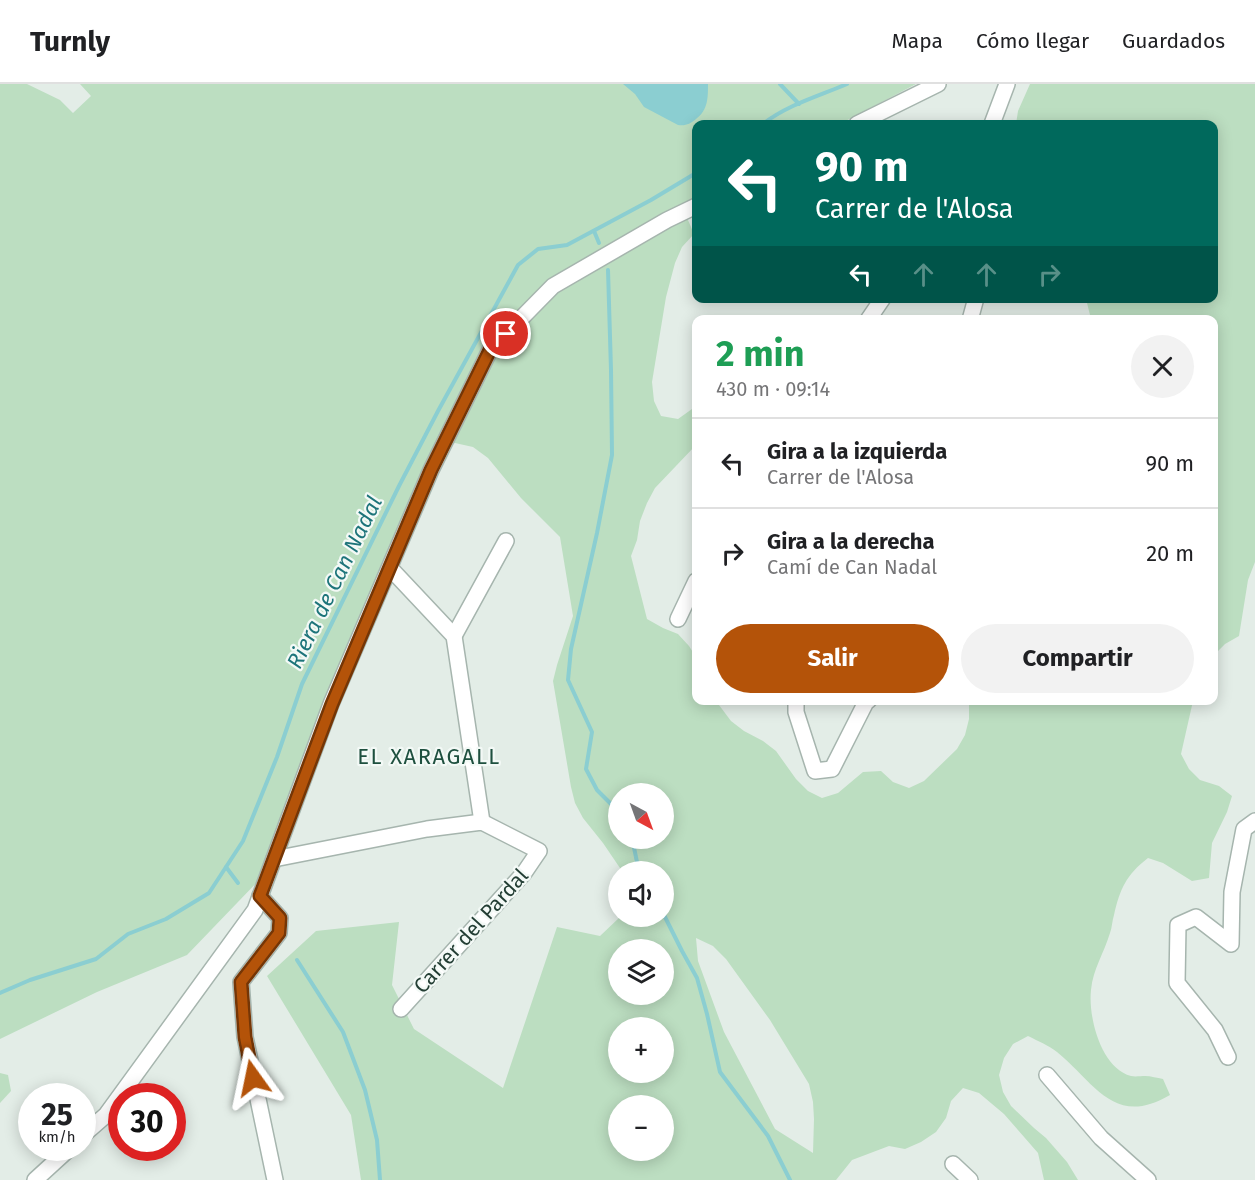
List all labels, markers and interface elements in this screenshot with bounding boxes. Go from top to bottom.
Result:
text: Turnly [30,25,110,58]
text: Mapa [891,28,943,54]
text: Cómo llegar [976,28,1089,54]
text: Guardados [1122,28,1225,54]
text: 90 m [815,142,909,192]
icon: left [716,144,794,222]
text: Carrer de l'Alosa [815,193,1014,225]
icon: left [844,258,877,291]
icon: ahead [907,258,940,291]
icon: ahead [970,258,1003,291]
icon: right [1033,258,1066,291]
pin [480,308,531,359]
icon: arrive [489,317,522,350]
text: 2 min [716,332,805,376]
button: close [1131,335,1194,398]
text: 430 m · 09:14 [716,377,830,401]
text: Gira a la izquierda [767,438,947,465]
icon: left [716,447,749,480]
text: 90 m [1145,450,1194,477]
text: Carrer de l'Alosa [767,465,914,489]
water label: Riera de Can Nadal [281,492,388,673]
text: Gira a la derecha [767,528,935,555]
icon: right [716,537,749,570]
text: 20 m [1146,540,1194,567]
text: Camí de Can Nadal [767,555,937,579]
button: Salir [716,624,949,693]
button: Compartir [961,624,1194,693]
district label: EL XARAGALL [357,743,501,770]
north arrow [608,783,674,849]
map controls [608,783,674,1161]
button: sound [608,861,674,927]
street label: Carrer del Pardal [408,863,534,999]
button: layers [608,939,674,1005]
button: + [608,1017,674,1083]
position arrow [221,1046,285,1110]
speed limit sign: 30 [108,1083,186,1161]
button: − [608,1095,674,1161]
text: 25 [41,1097,73,1133]
text: km/h [38,1128,76,1146]

